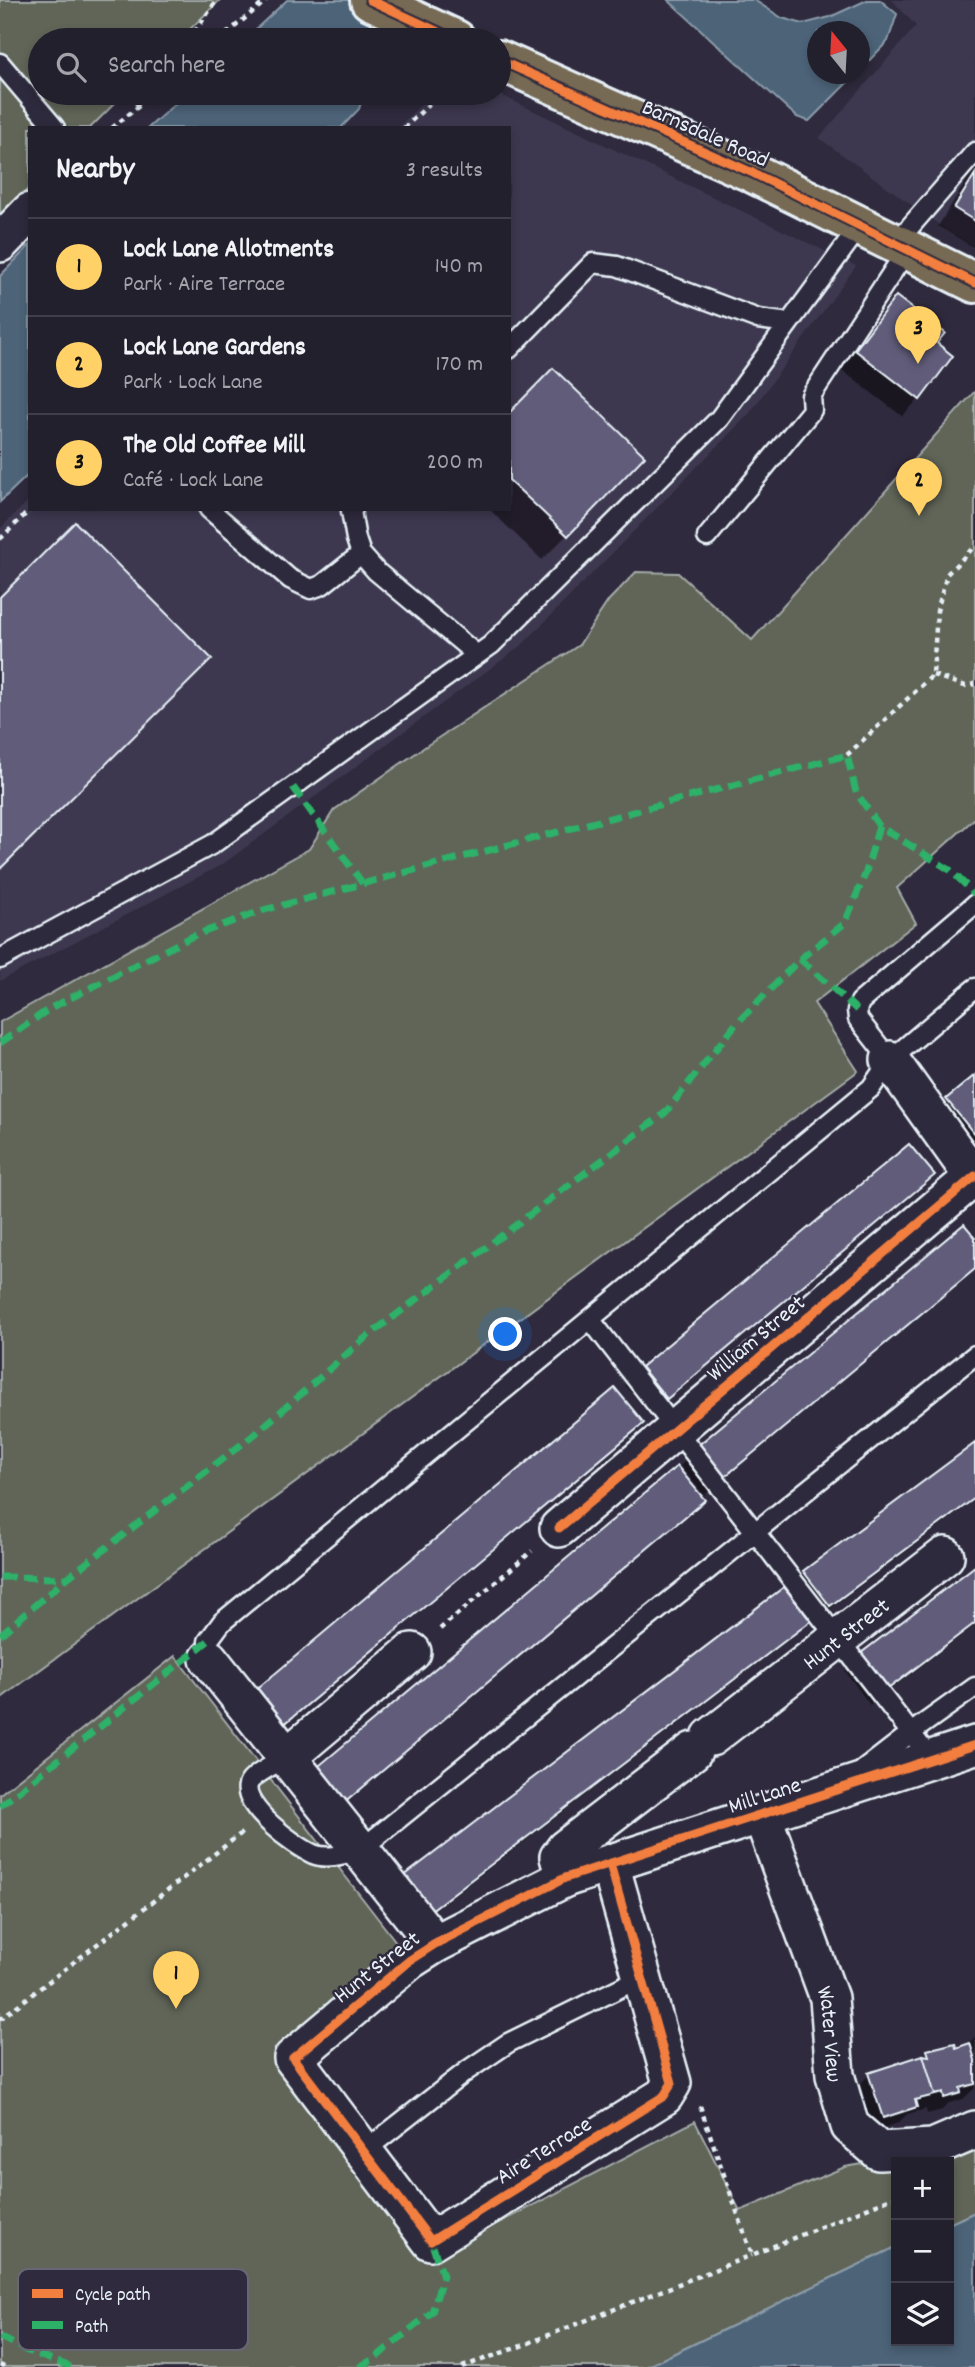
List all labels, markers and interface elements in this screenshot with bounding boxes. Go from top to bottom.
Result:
north arrow [807,21,870,84]
search box [28,28,511,105]
icon: search [52,48,90,86]
text: Search here [108,48,226,85]
street label: Barnsdale Road [636,92,773,178]
text: Nearby [56,150,134,193]
text: 3 results [406,155,483,188]
text: Lock Lane Allotments [123,232,334,269]
text: 1 [76,251,82,284]
text: 140 m [435,251,483,284]
text: Park · Aire Terrace [123,269,285,302]
pin: 3 [895,306,941,364]
text: Lock Lane Gardens [123,330,306,367]
text: 2 [74,349,84,382]
text: 170 m [436,349,483,382]
text: Park · Lock Lane [123,367,263,400]
text: The Old Coffee Mill [123,428,305,465]
text: 3 [74,447,84,480]
text: 200 m [427,447,483,480]
pin: 2 [896,458,942,516]
text: Café · Lock Lane [123,465,263,498]
street label: William Street [701,1288,814,1391]
your location [488,1317,522,1351]
street label: Hunt Street [797,1591,898,1680]
street label: Mill Lane [724,1770,806,1825]
street label: Hunt Street [328,1924,428,2013]
pin: 1 [153,1951,199,2009]
street label: Water View [806,1982,849,2084]
street label: Aire Terrace [491,2110,599,2194]
map controls [891,2157,954,2346]
button: + [891,2157,954,2220]
button: − [891,2220,954,2283]
legend [18,2269,248,2350]
text: Cycle path [75,2283,150,2310]
button: layers [891,2283,954,2346]
text: Path [75,2315,108,2342]

